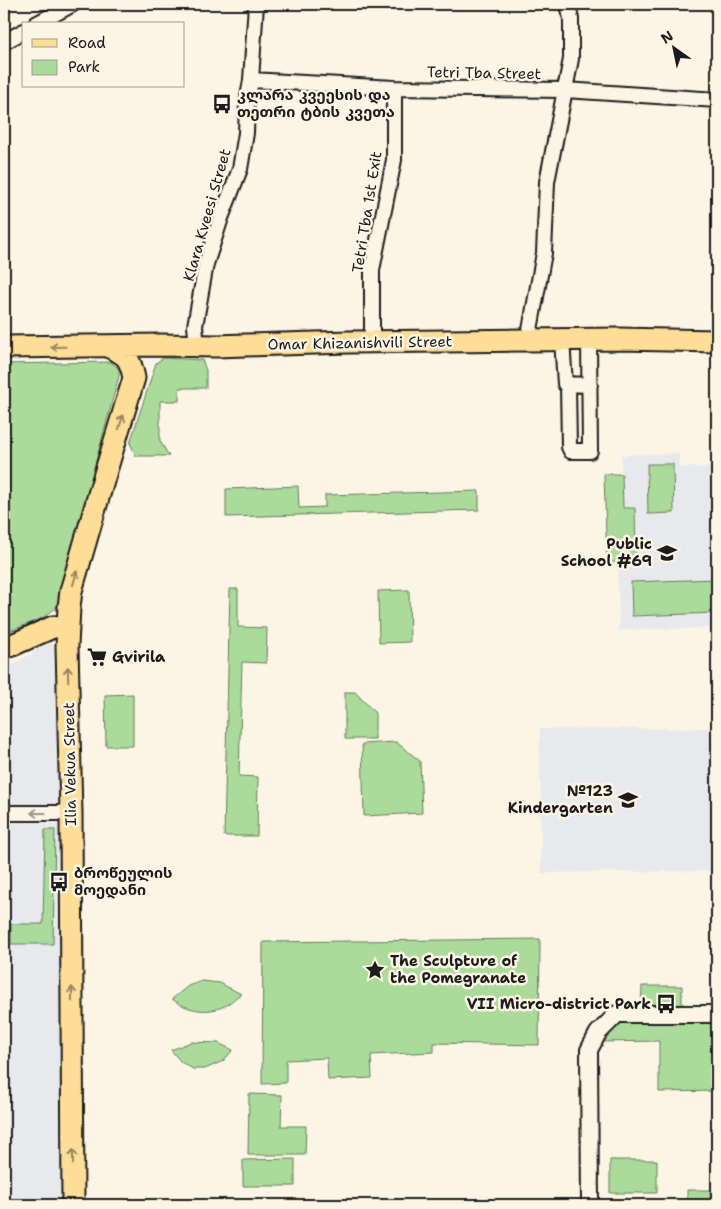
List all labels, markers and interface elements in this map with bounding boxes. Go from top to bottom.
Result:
legend [22,22,185,88]
north arrow [648,22,698,72]
text: N [657,27,676,48]
text: Road [68,33,106,53]
text: Park [68,57,100,77]
street label: Tetri Tba Street [427,62,541,84]
place label: კლარა კვეესის და თეთრი ტბის კვეთა [237,85,395,122]
bus stop icon: კლარა კვეესის და თეთრი ტბის კვეთა [211,93,233,115]
street label: Klara Kveesi Street [178,146,236,284]
street label: Tetri Tba 1st Exit [348,150,386,274]
street label: Omar Khizanishvili Street [268,331,452,355]
one-way arrow [50,342,66,351]
one-way arrow [116,415,126,431]
place label: Public School #69 [561,534,652,571]
school or university icon: Public School #69 [656,542,678,564]
one-way arrow [71,571,80,587]
supermarket icon: Gvirila [86,646,108,668]
place label: Gvirila [112,647,166,667]
one-way arrow [63,666,72,682]
street label: Ilia Vekua Street [59,702,81,826]
place label: №123 Kindergarten [508,781,613,818]
school or university icon: №123 Kindergarten [617,789,639,811]
one-way arrow [30,808,46,818]
place label: ბროწეულის მოედანი [74,863,173,900]
bus stop icon: ბროწეულის მოედანი [48,871,70,893]
place label: The Sculpture of the Pomegranate [390,951,526,988]
place icon: The Sculpture of the Pomegranate [364,959,386,981]
one-way arrow [67,986,77,1002]
bus stop icon: VII Micro-district Park [655,993,677,1015]
place label: VII Micro-district Park [467,994,651,1014]
one-way arrow [68,1149,78,1165]

